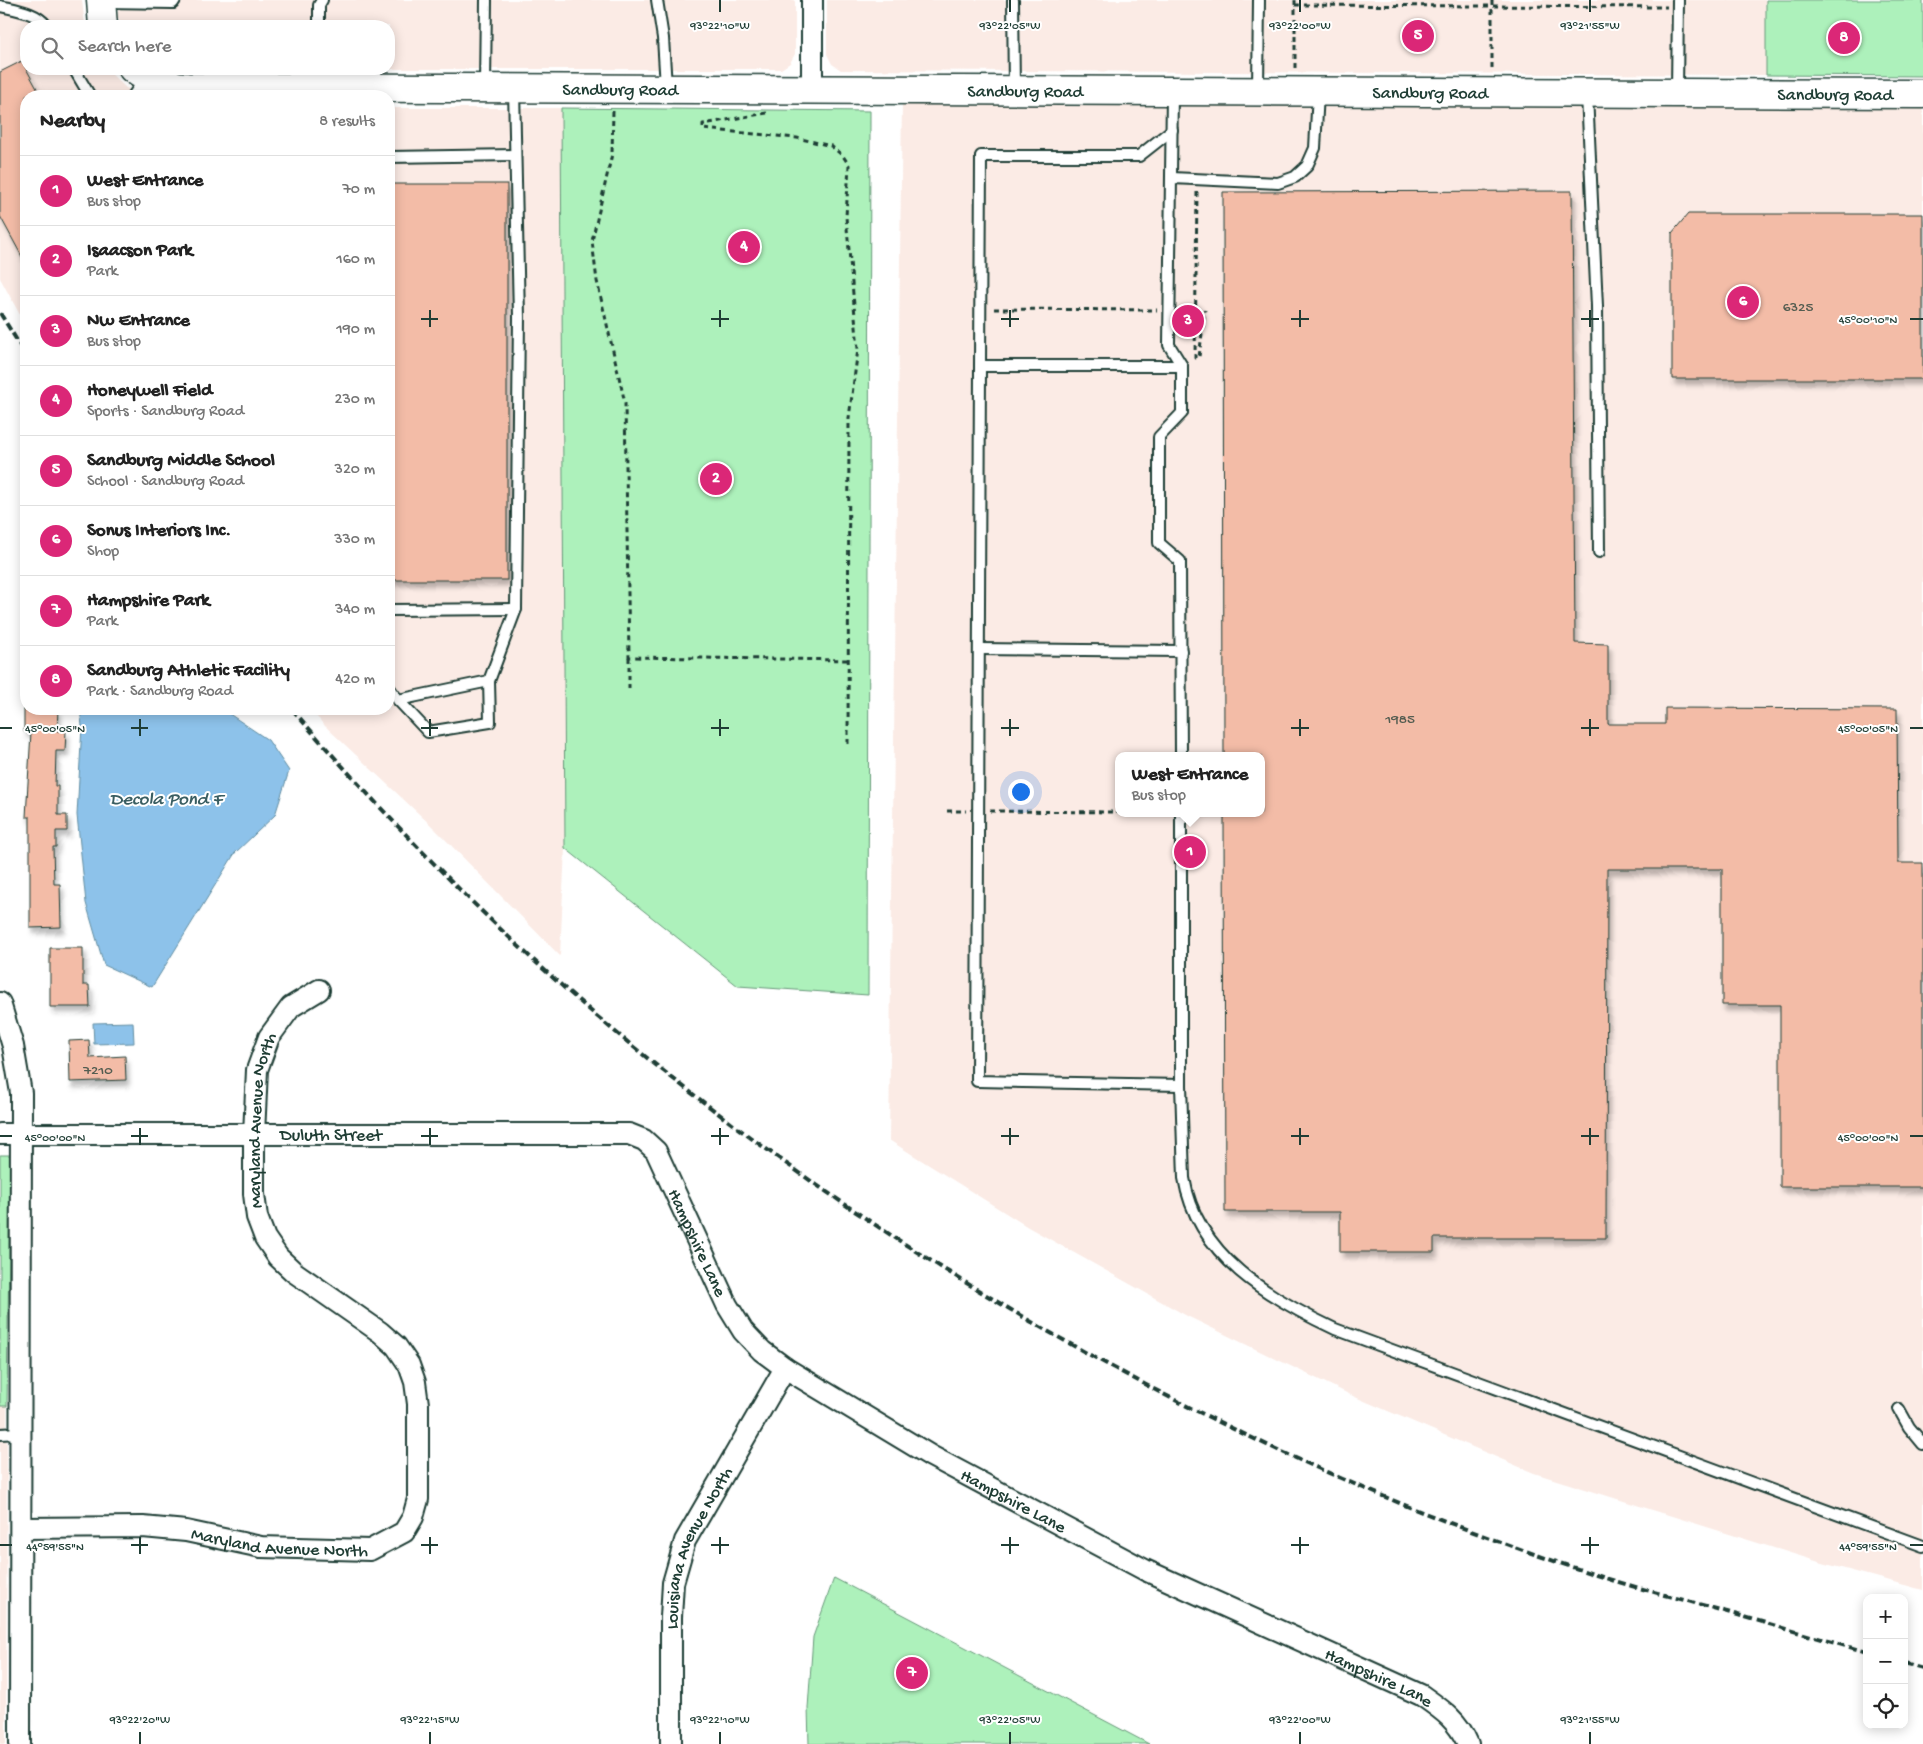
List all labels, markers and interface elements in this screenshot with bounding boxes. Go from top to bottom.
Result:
pin: 5 [1402,17,1434,55]
pin: 8 [1828,19,1860,57]
search box [20,20,395,75]
text: 93°22'10"W [689,20,750,34]
text: 93°22'05"W [979,20,1040,34]
text: 93°22'00"W [1268,20,1331,34]
text: 93°21'55"W [1559,20,1620,34]
icon: search [38,34,66,62]
text: Search here [78,36,172,59]
street label: Sandburg Road [562,81,680,102]
street label: Sandburg Road [967,82,1085,104]
street label: Sandburg Road [1372,84,1490,105]
street label: Sandburg Road [1777,85,1895,107]
text: Nearby [40,110,105,135]
text: 8 results [319,113,375,132]
text: West Entrance [87,170,203,193]
text: 1 [53,181,59,200]
text: 70 m [342,181,375,200]
text: Bus stop [87,193,141,212]
pin: 4 [728,228,760,266]
text: Isaacson Park [87,240,193,263]
text: 2 [52,251,60,270]
text: 160 m [336,251,375,270]
text: Park [87,263,118,282]
pin: 6 [1727,283,1759,321]
house number: 6325 [1783,299,1813,317]
pin: 3 [1172,302,1204,340]
text: Nw Entrance [87,310,190,333]
text: 45°00'10"N [1839,314,1897,328]
text: 3 [52,321,60,340]
text: 190 m [336,321,375,340]
text: Bus stop [87,333,141,352]
text: Honeywell Field [87,380,212,403]
text: 4 [52,391,60,410]
text: 230 m [335,391,375,410]
text: Sports · Sandburg Road [87,403,244,422]
text: Sandburg Middle School [87,450,275,473]
pin: 2 [700,460,732,498]
text: 5 [52,461,60,480]
text: 320 m [335,461,375,480]
text: School · Sandburg Road [87,473,244,492]
text: Sonus Interiors Inc. [87,520,231,543]
text: 6 [52,531,60,550]
text: 330 m [334,531,375,550]
text: Shop [87,543,119,562]
text: Hampshire Park [87,590,210,613]
text: 7 [52,601,60,620]
text: 340 m [335,601,375,620]
text: Park [87,613,118,632]
text: Sandburg Athletic Facility [87,660,290,683]
text: 8 [52,671,60,690]
text: 420 m [335,671,375,690]
text: Park · Sandburg Road [87,683,233,702]
house number: 1985 [1384,711,1415,729]
text: 45°00'05"N [25,723,85,737]
text: 45°00'05"N [1838,723,1898,737]
popup [1115,752,1265,817]
text: West Entrance [1132,764,1248,787]
your location [1008,779,1034,805]
text: Bus stop [1132,787,1186,806]
water label: Decola Pond F [110,789,226,812]
pin: 1 [1174,833,1206,871]
street label: Maryland Avenue North [246,1030,283,1209]
house number: 7210 [82,1062,113,1080]
street label: Duluth Street [279,1126,384,1147]
text: 45°00'00"N [25,1132,85,1146]
text: 45°00'00"N [1838,1132,1898,1146]
street label: Hampshire Lane [662,1186,730,1301]
street label: Louisiana Avenue North [663,1463,739,1629]
street label: Hampshire Lane [956,1466,1070,1539]
street label: Maryland Avenue North [189,1524,369,1563]
text: 44°59'55"N [26,1541,84,1555]
text: 44°59'55"N [1839,1541,1897,1555]
map controls [1863,1594,1908,1729]
button: + [1863,1594,1908,1639]
button: − [1863,1639,1908,1684]
street label: Hampshire Lane [1321,1645,1437,1713]
pin: 7 [896,1654,928,1692]
button: locate [1863,1684,1908,1729]
text: 93°22'20"W [109,1714,170,1728]
text: 93°22'15"W [400,1714,459,1728]
text: 93°22'10"W [689,1714,750,1728]
text: 93°22'05"W [979,1714,1040,1728]
text: 93°22'00"W [1268,1714,1331,1728]
text: 93°21'55"W [1559,1714,1620,1728]

